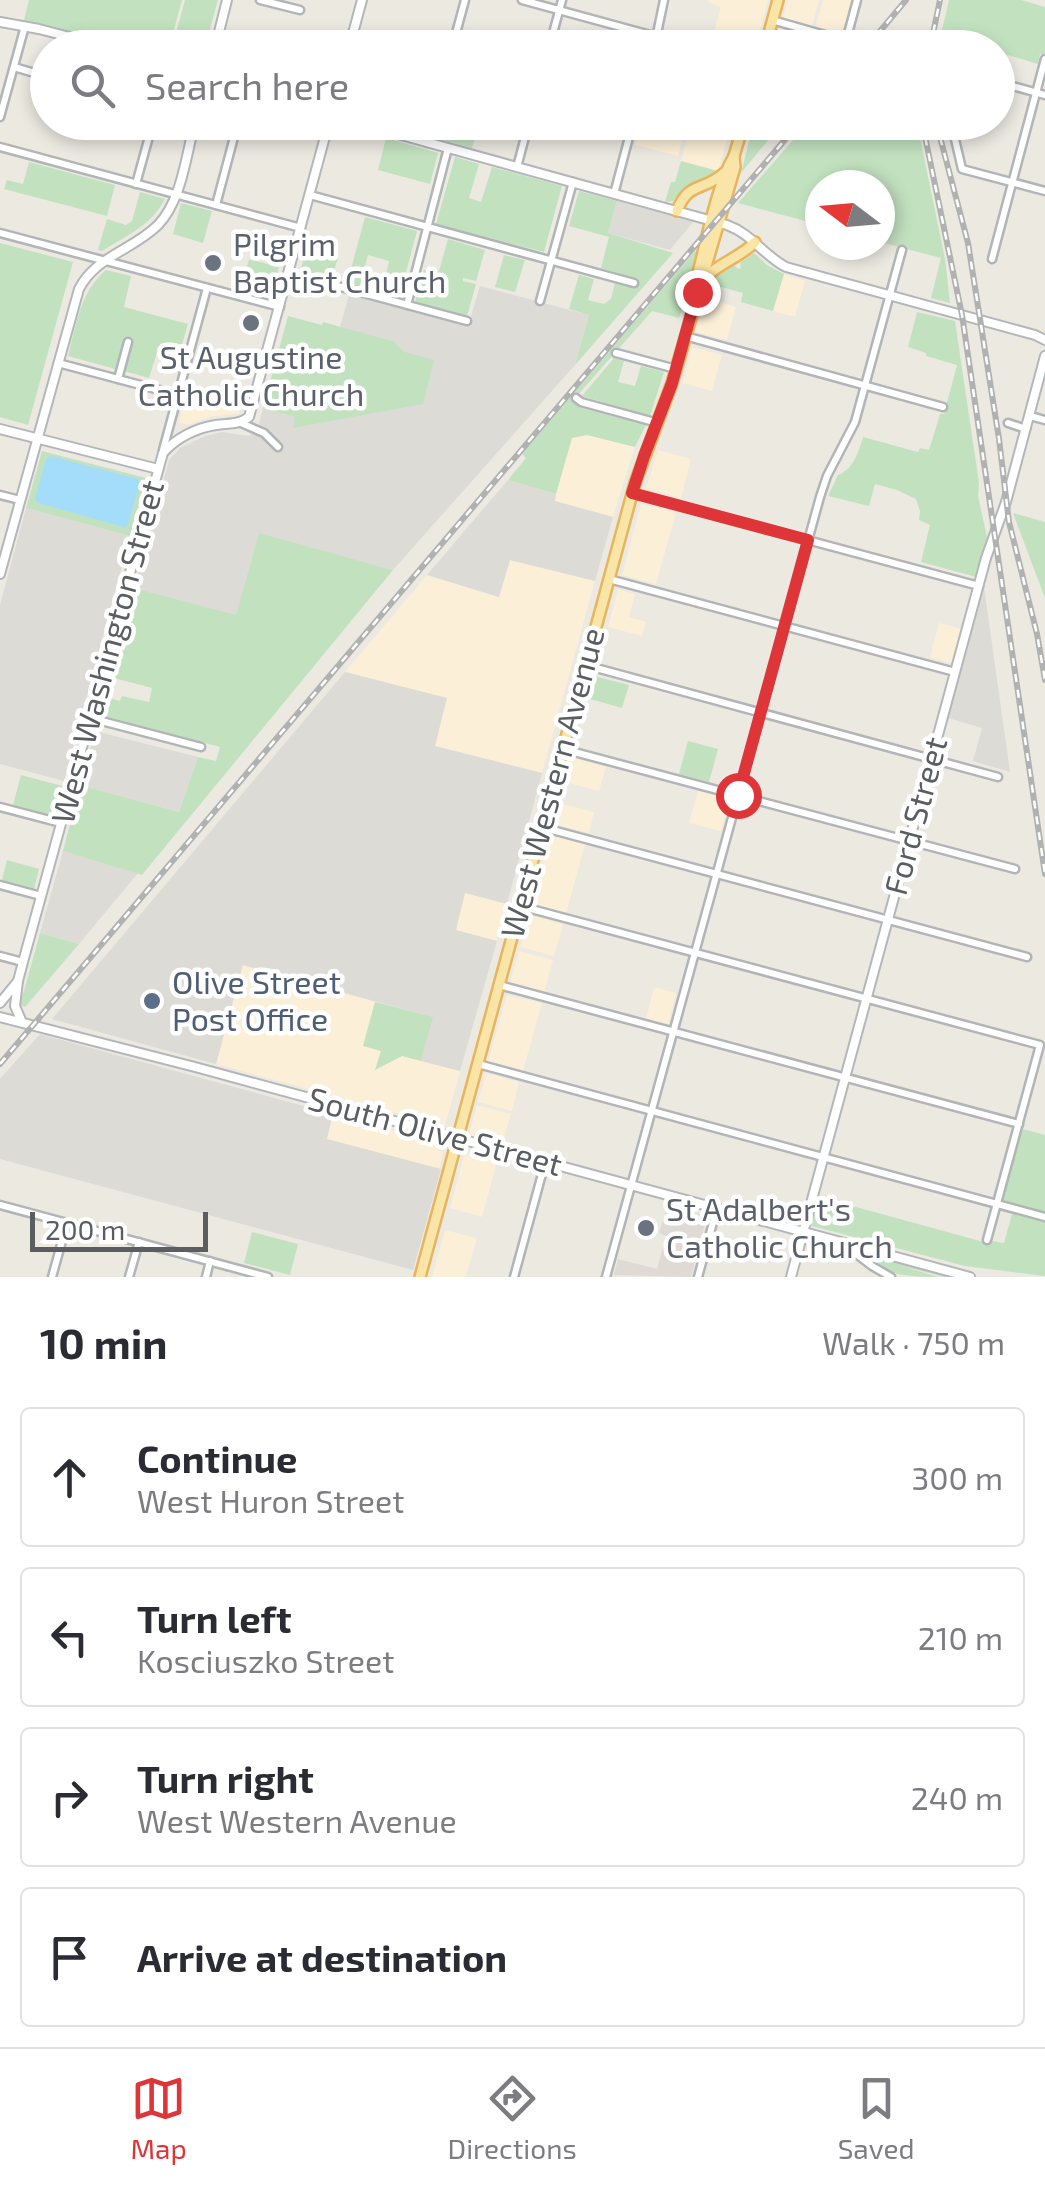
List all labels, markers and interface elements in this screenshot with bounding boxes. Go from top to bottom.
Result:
search box [30,30,1015,140]
icon: search [65,58,120,113]
text: Search here [145,62,349,108]
north arrow [805,170,895,260]
place label: Pilgrim Baptist Church [233,224,446,299]
marker: Pilgrim Baptist Church [202,252,224,274]
route end [675,270,721,316]
marker: St Augustine Catholic Church [240,312,262,334]
place label: St Augustine Catholic Church [138,337,364,412]
street label: West Washington Street [42,476,170,827]
street label: West Western Avenue [491,623,611,942]
street label: Ford Street [875,732,953,899]
route start [716,773,762,819]
place label: Olive Street Post Office [172,962,341,1037]
marker: Olive Street Post Office [141,990,163,1012]
street label: South Olive Street [304,1078,567,1182]
place label: St Adalbert's Catholic Church [666,1189,893,1264]
scale bar [30,1207,208,1252]
text: 200 m [45,1212,125,1246]
marker: St Adalbert's Catholic Church [635,1217,657,1239]
text: 10 min [40,1317,168,1367]
text: Walk · 750 m [822,1323,1005,1361]
text: Continue [137,1435,297,1481]
icon: ahead [42,1450,97,1505]
text: 300 m [911,1458,1003,1496]
text: West Huron Street [137,1481,404,1519]
text: Turn left [137,1595,292,1641]
icon: left [42,1610,97,1665]
text: 210 m [918,1618,1003,1656]
text: Kosciuszko Street [137,1641,394,1679]
text: Turn right [137,1755,314,1801]
icon: right [42,1770,97,1825]
text: 240 m [911,1778,1003,1816]
text: West Western Avenue [137,1801,457,1839]
icon: arrive [42,1930,97,1985]
text: Arrive at destination [137,1934,507,1980]
tab: Map [130,2071,187,2165]
tab: Directions [448,2071,577,2165]
tab: Saved [838,2071,915,2165]

